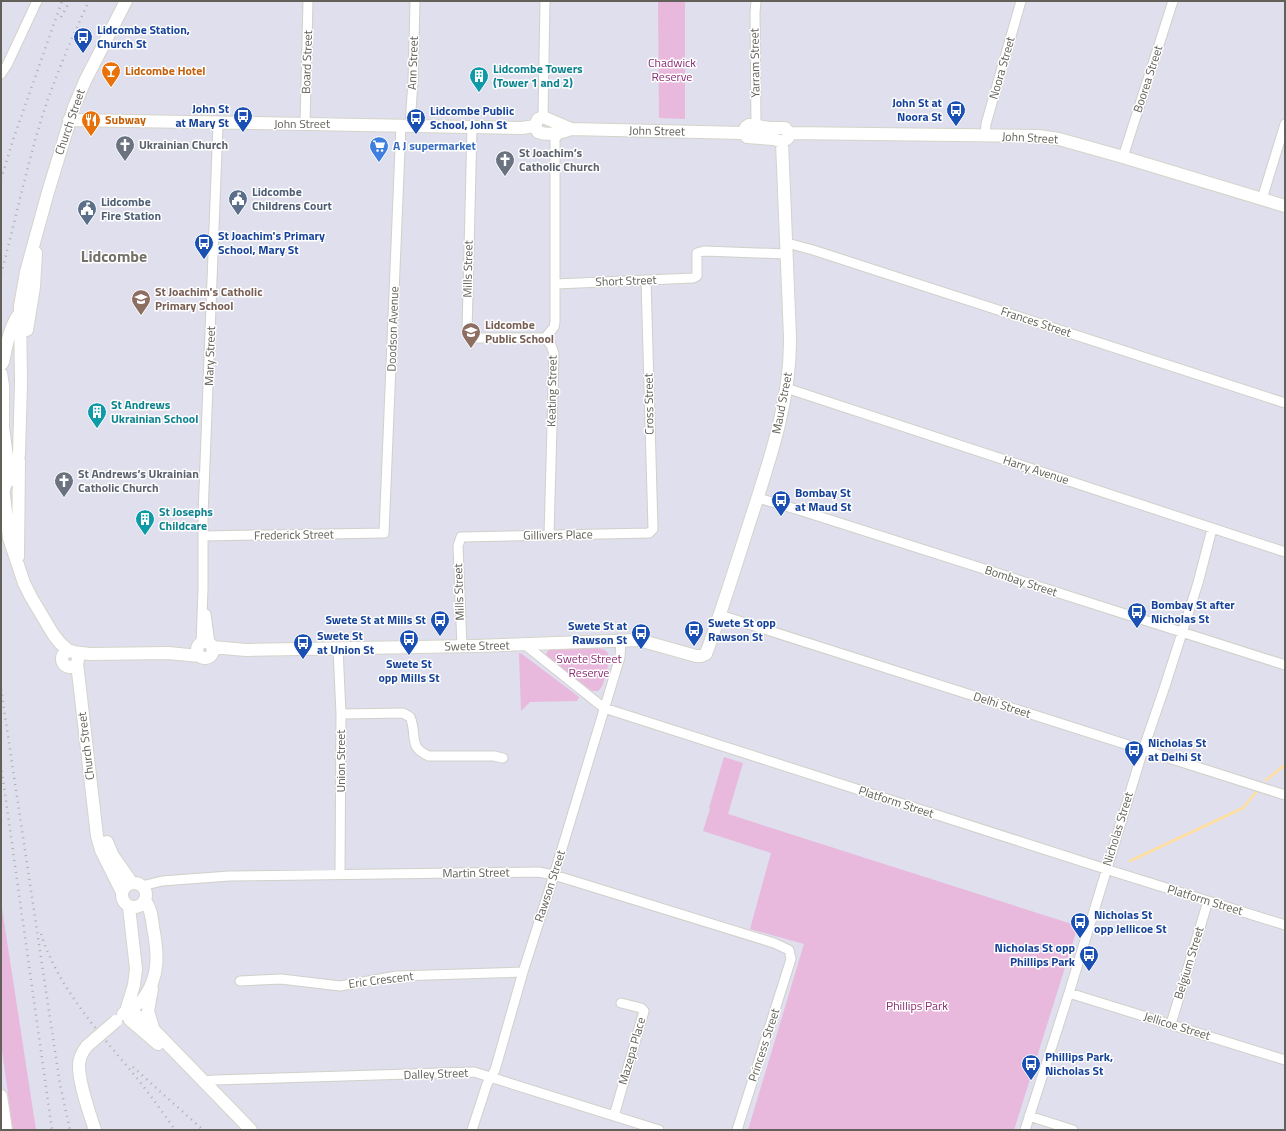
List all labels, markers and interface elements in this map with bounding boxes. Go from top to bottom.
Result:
place label: Lidcombe Station, Church St [97,20,190,53]
bus stop icon: Lidcombe Station, Church St [72,26,94,54]
street label: Yarram Street [744,27,765,98]
street label: Board Street [296,29,317,94]
street label: Noora Street [984,34,1020,101]
street label: Ann Street [402,35,423,90]
street label: Boorea Street [1128,42,1168,115]
park label: Chadwick Reserve [648,53,696,86]
place label: Lidcombe Towers (Tower 1 and 2) [493,59,583,92]
bar icon: Lidcombe Hotel [100,60,122,88]
place label: Lidcombe Hotel [125,61,206,80]
building icon: Lidcombe Towers (Tower 1 and 2) [468,65,490,93]
street label: Church Street [49,86,90,157]
place label: John St at Noora St [892,93,943,126]
place label: John St at Mary St [175,99,230,132]
bus stop icon: John St at Noora St [945,99,967,127]
place label: Lidcombe Public School, John St [430,101,514,134]
bus stop icon: John St at Mary St [232,105,254,133]
bus stop icon: Lidcombe Public School, John St [405,107,427,135]
restaurant icon: Subway [80,109,102,137]
place label: Subway [105,110,146,129]
street label: John Street [274,114,331,133]
street label: John Street [629,121,686,141]
street label: John Street [1001,127,1059,148]
church icon: Ukrainian Church [114,134,136,162]
place label: Ukrainian Church [139,135,228,154]
supermarket icon: A J supermarket [368,135,390,163]
place label: A J supermarket [393,136,476,155]
place label: St Joachim’s Catholic Church [519,143,600,176]
church icon: St Joachim’s Catholic Church [494,149,516,177]
place label: Lidcombe Childrens Court [252,182,333,215]
public building icon: Lidcombe Childrens Court [227,188,249,216]
place label: Lidcombe Fire Station [101,192,161,225]
public building icon: Lidcombe Fire Station [76,198,98,226]
place label: St Joachim's Primary School, Mary St [218,226,325,259]
bus stop icon: St Joachim's Primary School, Mary St [193,232,215,260]
street label: Mills Street [458,239,478,298]
district label: Lidcombe [81,244,147,268]
street label: Short Street [595,270,658,291]
place label: St Joachim's Catholic Primary School [155,282,263,315]
street label: Doodson Avenue [382,286,403,372]
school or university icon: St Joachim's Catholic Primary School [130,288,152,316]
street label: Frances Street [998,301,1075,342]
place label: Lidcombe Public School [485,315,554,348]
school or university icon: Lidcombe Public School [460,321,482,349]
street label: Mary Street [199,325,220,386]
street label: Keating Street [541,354,562,427]
street label: Maud Street [766,370,797,435]
street label: Cross Street [638,372,659,435]
place label: St Andrews Ukrainian School [111,395,198,428]
building icon: St Andrews Ukrainian School [86,401,108,429]
street label: Harry Avenue [1001,450,1072,489]
place label: St Andrews’s Ukrainian Catholic Church [78,464,199,497]
church icon: St Andrews’s Ukrainian Catholic Church [53,470,75,498]
place label: Bombay St at Maud St [795,483,852,516]
bus stop icon: Bombay St at Maud St [770,489,792,517]
place label: St Josephs Childcare [159,502,213,535]
building icon: St Josephs Childcare [134,508,156,536]
street label: Frederick Street [254,524,335,545]
street label: Gillivers Place [523,524,593,545]
street label: Bombay Street [982,560,1061,601]
street label: Mills Street [448,562,469,621]
place label: Bombay St after Nicholas St [1151,595,1235,628]
bus stop icon: Bombay St after Nicholas St [1126,601,1148,629]
bus stop icon: Swete St at Mills St [429,609,451,637]
place label: Swete St at Mills St [325,610,427,629]
place label: Swete St opp Rawson St [708,613,776,646]
place label: Swete St at Rawson St [568,616,628,649]
bus stop icon: Swete St opp Rawson St [683,619,705,647]
bus stop icon: Swete St at Rawson St [630,622,652,650]
place label: Swete St at Union St [317,626,375,659]
bus stop icon: Swete St opp Mills St [398,628,420,656]
bus stop icon: Swete St at Union St [292,632,314,660]
street label: Swete Street [444,635,511,656]
park label: Swete Street Reserve [556,649,622,682]
place label: Swete St opp Mills St [378,654,440,687]
street label: Delhi Street [971,686,1034,723]
street label: Church Street [72,710,99,781]
street label: Union Street [331,729,350,793]
place label: Nicholas St at Delhi St [1148,733,1207,766]
bus stop icon: Nicholas St at Delhi St [1123,739,1145,767]
street label: Platform Street [856,780,937,823]
street label: Nicholas Street [1097,789,1138,868]
street label: Rawson Street [529,847,570,924]
street label: Martin Street [442,862,510,883]
street label: Platform Street [1165,879,1246,920]
place label: Nicholas St opp Jellicoe St [1094,905,1167,938]
bus stop icon: Nicholas St opp Jellicoe St [1069,911,1091,939]
street label: Belgium Street [1168,923,1209,1002]
place label: Nicholas St opp Phillips Park [995,938,1076,971]
bus stop icon: Nicholas St opp Phillips Park [1078,944,1100,972]
street label: Eric Crescent [347,966,415,993]
park label: Phillips Park [886,996,948,1015]
street label: Princess Street [743,1005,785,1084]
street label: Jellicoe Street [1141,1006,1214,1045]
street label: Mazepa Place [613,1015,650,1087]
place label: Phillips Park, Nicholas St [1045,1047,1113,1080]
bus stop icon: Phillips Park, Nicholas St [1020,1053,1042,1081]
street label: Dalley Street [403,1063,469,1084]

